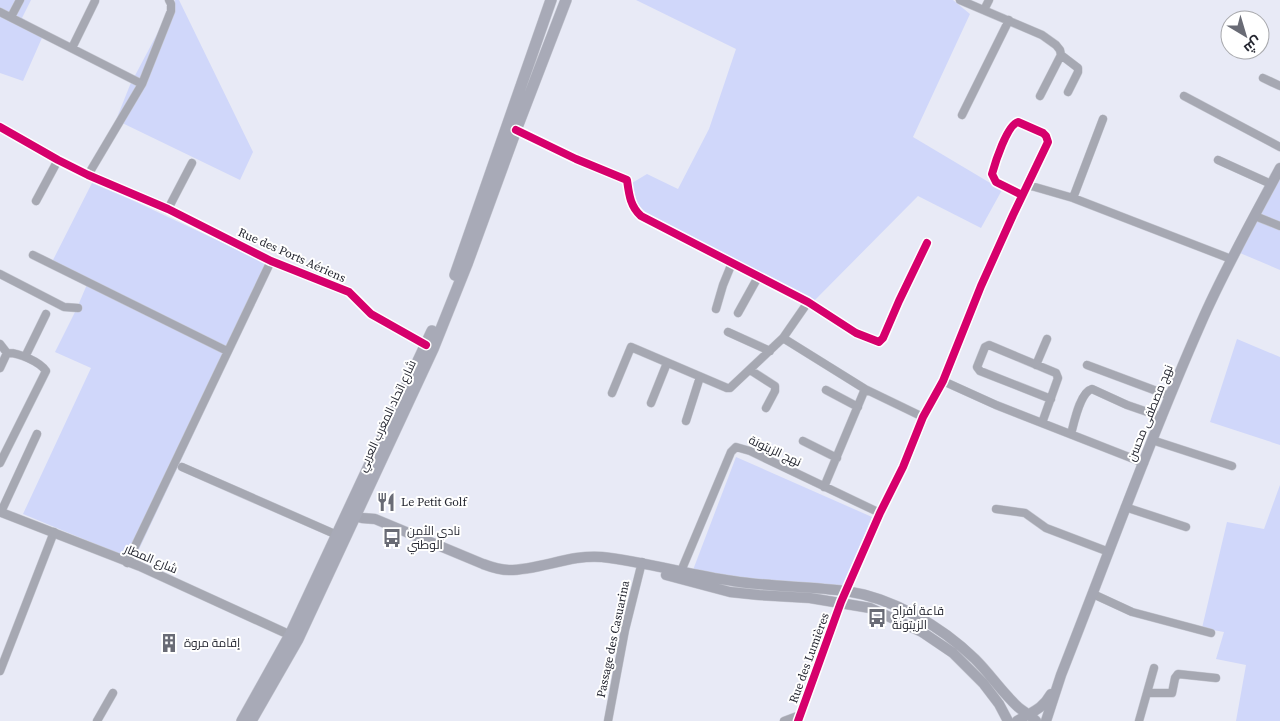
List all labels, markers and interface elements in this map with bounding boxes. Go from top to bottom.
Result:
north arrow [1220,10,1270,60]
text: ش [1240,32,1266,59]
street label: Rue des Ports Aériens [236,224,348,286]
street label: شارع اتحاد المغرب العربي [354,357,422,475]
street label: نهج مصطفى محسن [1123,362,1177,464]
street label: نهج الزيتونة [746,432,804,470]
restaurant icon: Le Petit Golf [375,491,397,513]
place label: Le Petit Golf [401,494,468,510]
place label: نادي الأمن الوطني [407,523,460,555]
bus stop icon: نادي الأمن الوطني [381,527,403,549]
street label: شارع المطار [121,540,180,577]
street label: Passage des Casuarina [593,578,633,699]
place label: قاعة أفراح الزيتونة [892,603,944,633]
bus stop icon: قاعة أفراح الزيتونة [866,607,888,629]
street label: Rue des Lumières [785,611,833,705]
building icon: إقامة مروة [158,632,180,654]
place label: إقامة مروة [184,635,240,651]

